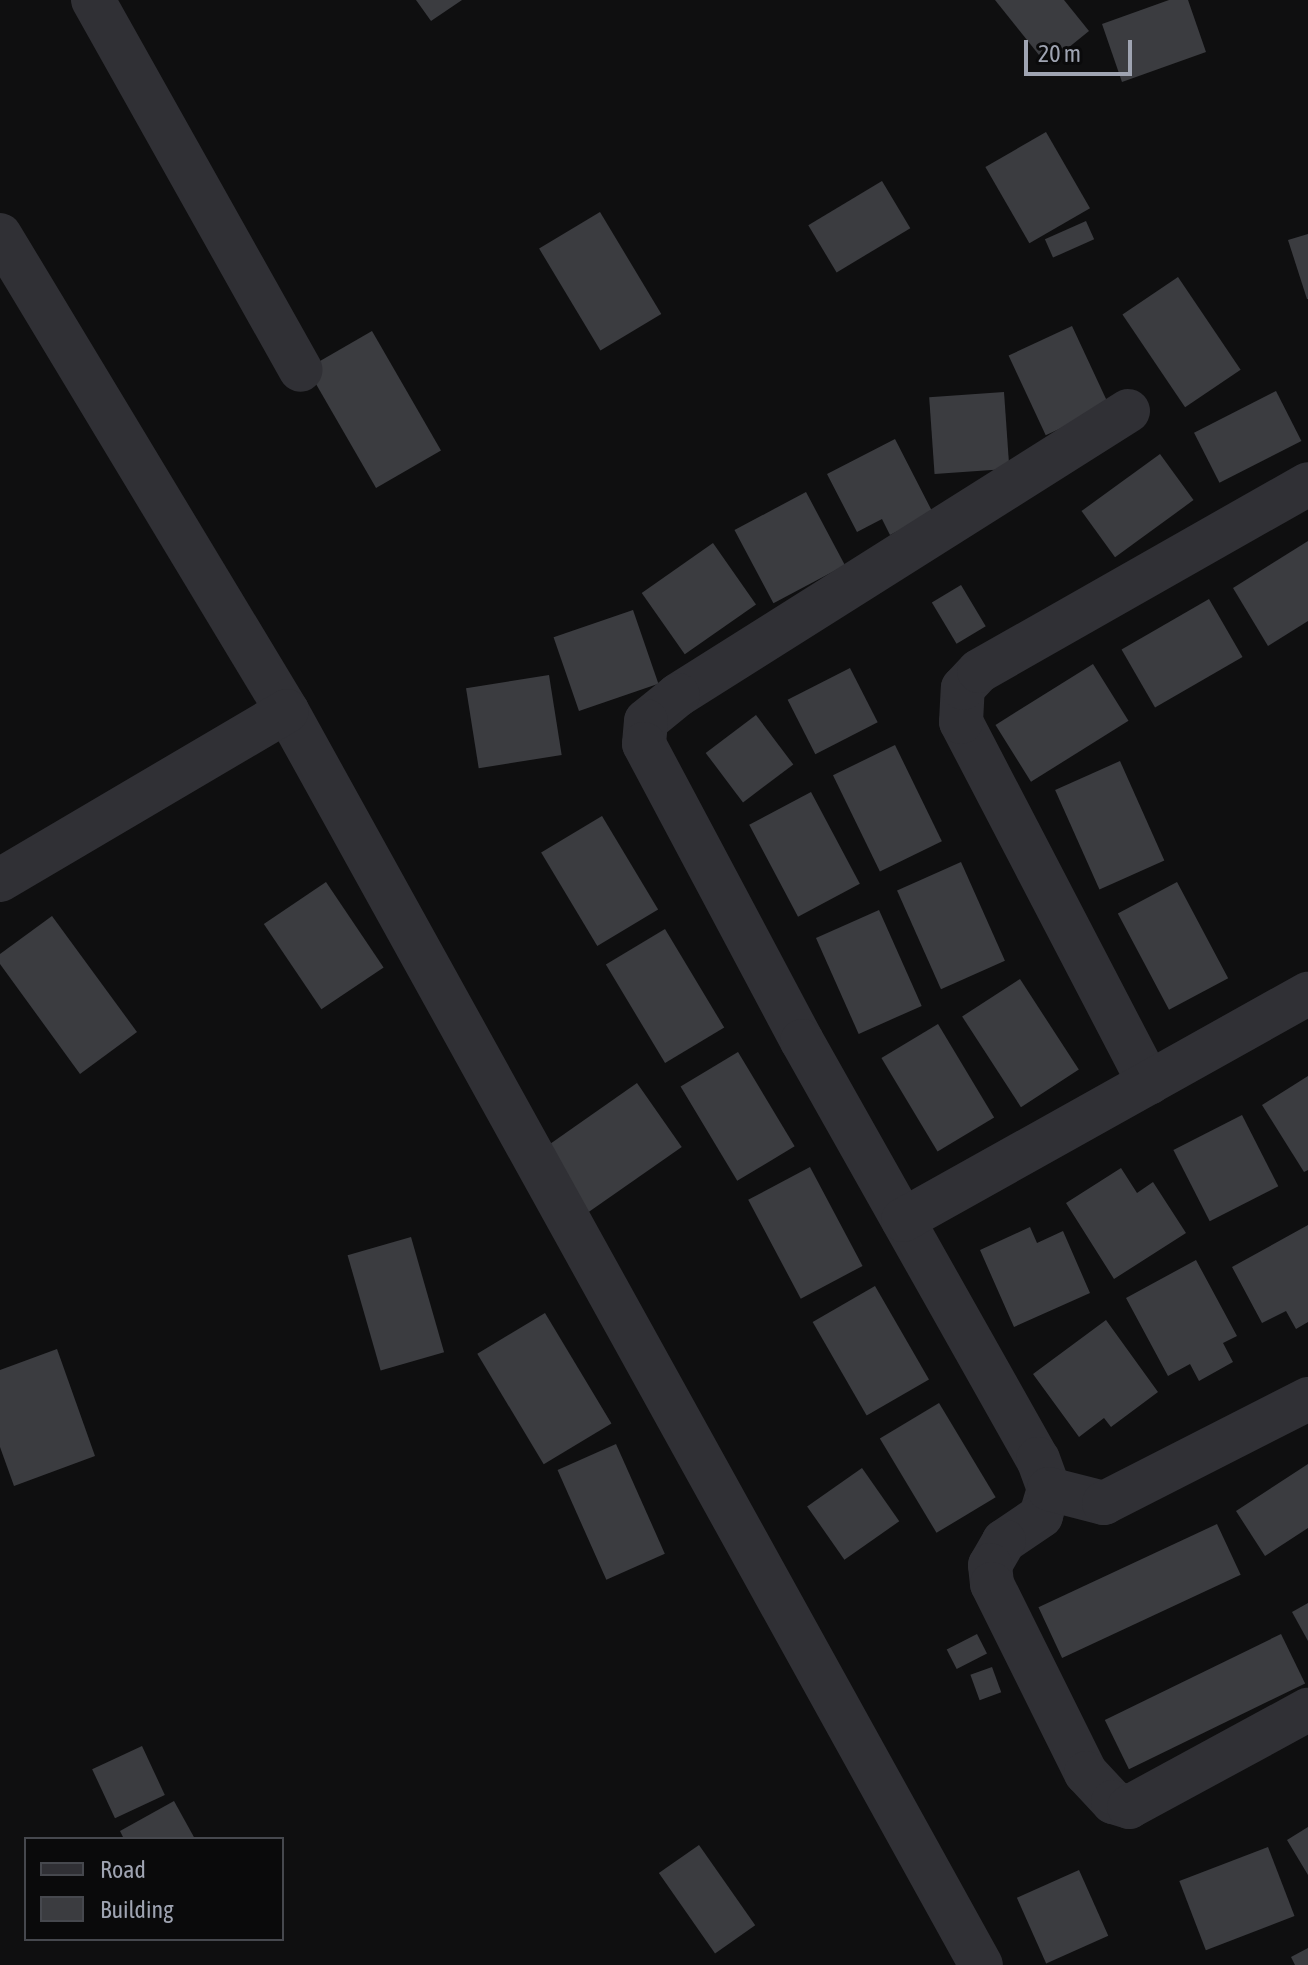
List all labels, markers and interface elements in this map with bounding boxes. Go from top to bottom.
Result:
scale bar [1028,24,1136,74]
text: 20 m [1038,40,1081,67]
legend [24,1837,284,1941]
text: Road [100,1856,146,1883]
text: Building [100,1896,173,1923]

